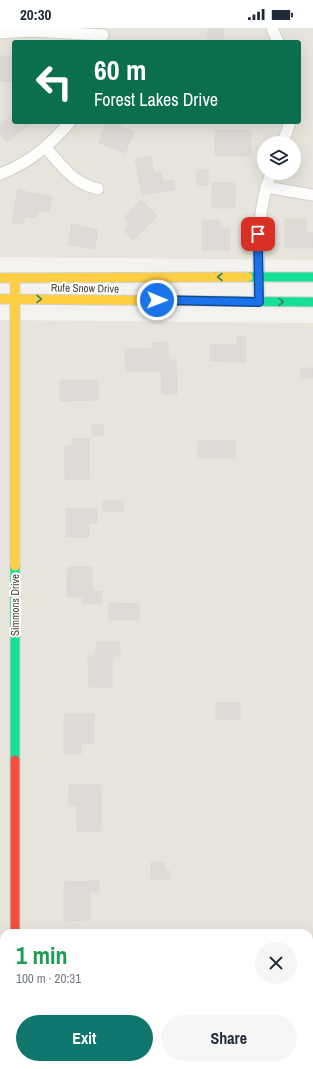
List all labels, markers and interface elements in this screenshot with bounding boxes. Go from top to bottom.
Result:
text: 20:30 [20,4,51,25]
text: 60 m [94,51,146,89]
icon: left [28,56,80,108]
text: Forest Lakes Drive [94,87,218,112]
map controls [257,136,301,180]
button: layers [257,136,301,180]
pin [241,217,275,251]
icon: arrive [247,223,269,245]
one-way arrow [217,273,223,281]
position arrow [136,279,178,321]
street label: Rufe Snow Drive [51,280,119,296]
one-way arrow [36,295,42,303]
one-way arrow [278,298,284,306]
street label: Simmons Drive [8,574,22,636]
text: 1 min [16,939,67,971]
button: close [255,942,297,984]
text: 100 m · 20:31 [16,970,81,987]
button: Exit [16,1015,153,1061]
button: Share [161,1015,297,1061]

